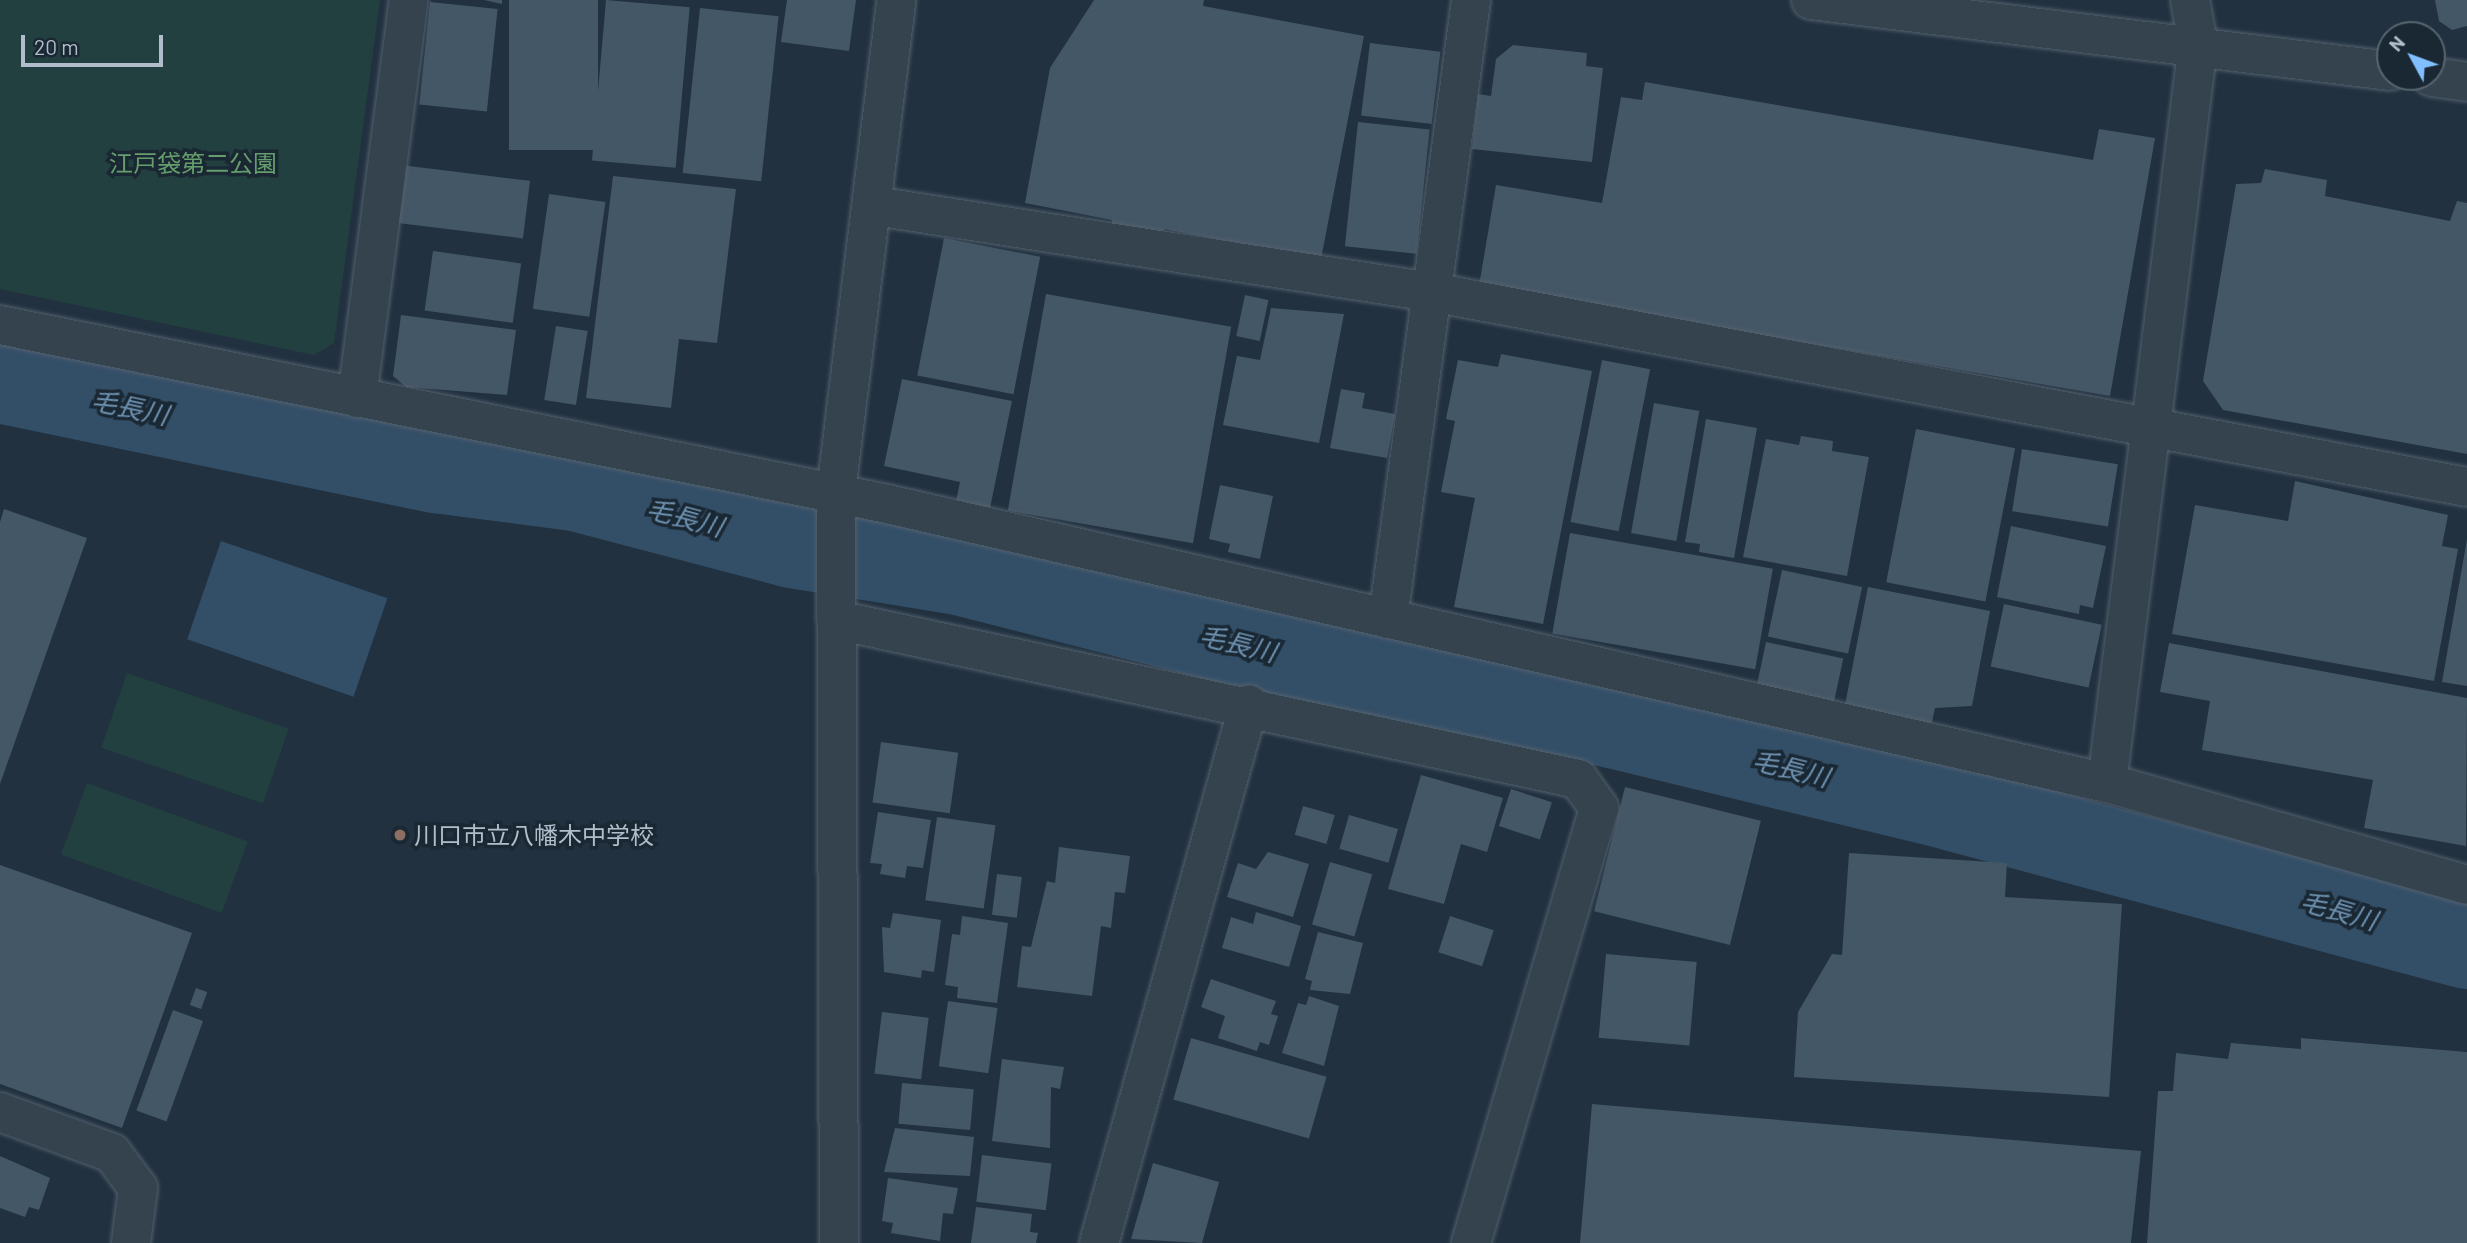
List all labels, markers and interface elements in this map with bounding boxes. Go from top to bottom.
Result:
scale bar [24,21,166,65]
north arrow [2376,21,2446,91]
text: N [2383,31,2409,56]
text: 20 m [34,34,79,59]
park label: 江戸袋第二公園 [109,149,277,177]
water label: 毛長川 [89,384,171,430]
water label: 毛長川 [643,492,727,542]
water label: 毛長川 [1196,618,1280,668]
water label: 毛長川 [1749,743,1833,793]
place label: 川口市立八幡木中学校 [414,821,654,849]
marker: 川口市立八幡木中学校 [392,827,408,843]
water label: 毛長川 [2297,884,2381,936]

